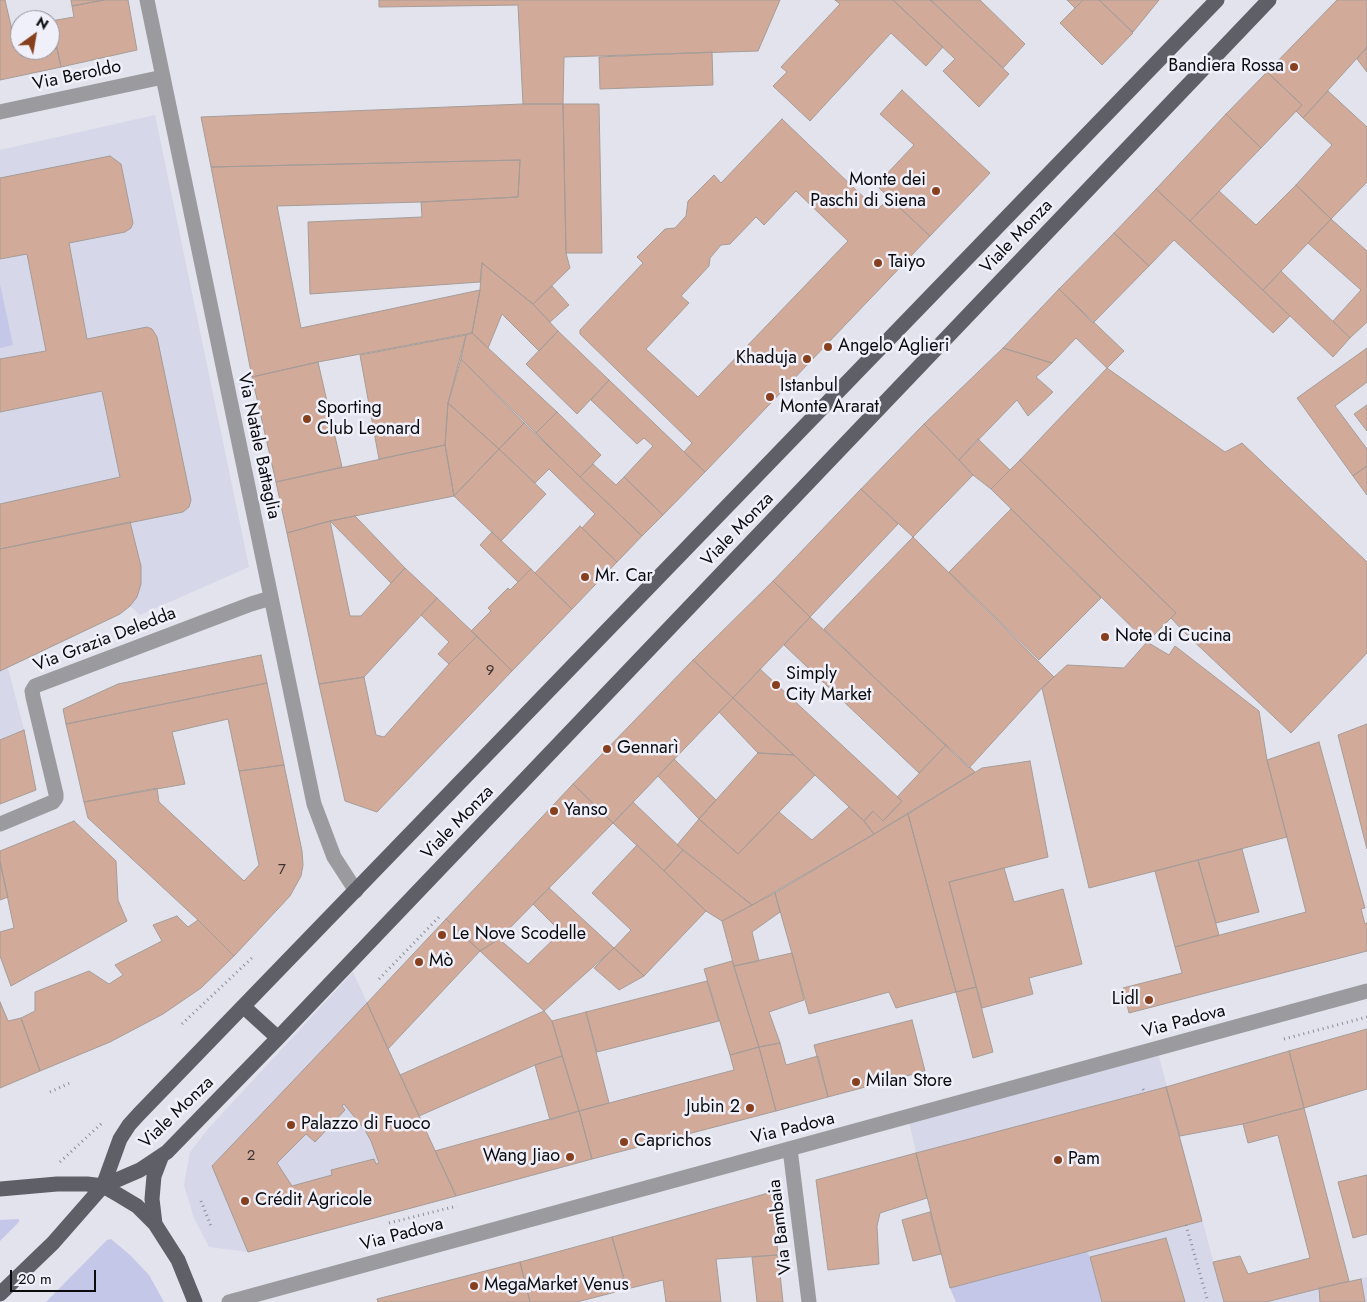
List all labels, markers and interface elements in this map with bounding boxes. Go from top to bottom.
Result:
north arrow [10,10,60,60]
text: N [32,12,52,35]
street label: Via Beroldo [31,56,123,96]
place label: Bandiera Rossa [1168,56,1284,78]
marker: Bandiera Rossa [1288,61,1300,73]
place label: Monte dei Paschi di Siena [810,170,926,212]
marker: Monte dei Paschi di Siena [930,185,942,197]
street label: Viale Monza [976,195,1058,279]
place label: Taiyo [888,252,925,274]
marker: Taiyo [872,257,884,269]
place label: Angelo Aglieri [838,336,949,358]
marker: Angelo Aglieri [822,341,834,353]
place label: Khaduja [736,348,797,370]
marker: Khaduja [801,353,813,365]
street label: Via Natale Battaglia [232,371,284,521]
place label: Istanbul Monte Ararat [780,376,879,418]
marker: Istanbul Monte Ararat [764,391,776,403]
place label: Sporting Club Leonard [317,398,420,440]
marker: Sporting Club Leonard [301,413,313,425]
street label: Viale Monza [697,488,779,572]
place label: Mr. Car [595,566,653,588]
marker: Mr. Car [579,571,591,583]
street label: Via Grazia Deledda [31,603,179,677]
place label: Note di Cucina [1115,626,1231,648]
marker: Note di Cucina [1099,631,1111,643]
house number: 9 [486,662,494,680]
place label: Simply City Market [786,664,871,706]
marker: Simply City Market [770,679,782,691]
place label: Gennarì [617,738,679,760]
marker: Gennarì [601,743,613,755]
street label: Viale Monza [417,781,499,865]
place label: Yanso [564,800,607,822]
marker: Yanso [548,805,560,817]
house number: 7 [278,861,286,879]
place label: Le Nove Scodelle [452,924,586,946]
marker: Le Nove Scodelle [436,929,448,941]
place label: Mò [429,951,453,973]
marker: Mò [413,956,425,968]
place label: Lidl [1112,989,1139,1011]
marker: Lidl [1143,994,1155,1006]
street label: Via Padova [1140,1001,1228,1043]
place label: Milan Store [866,1071,952,1093]
street label: Viale Monza [135,1072,219,1154]
marker: Milan Store [850,1076,862,1088]
place label: Jubin 2 [686,1097,740,1119]
marker: Jubin 2 [744,1102,756,1114]
street label: Via Padova [749,1108,837,1150]
place label: Palazzo di Fuoco [301,1114,431,1136]
marker: Palazzo di Fuoco [285,1119,297,1131]
place label: Caprichos [634,1131,711,1153]
marker: Caprichos [618,1136,630,1148]
place label: Wang Jiao [483,1146,560,1168]
house number: 2 [247,1147,255,1165]
place label: Pam [1068,1149,1100,1171]
marker: Wang Jiao [564,1151,576,1163]
marker: Pam [1052,1154,1064,1166]
street label: Via Bambaia [764,1178,798,1276]
place label: Crédit Agricole [255,1190,372,1212]
marker: Crédit Agricole [239,1195,251,1207]
street label: Via Padova [358,1214,446,1256]
scale bar [12,1260,99,1292]
text: 20 m [18,1268,52,1290]
place label: MegaMarket Venus [484,1275,629,1297]
marker: MegaMarket Venus [468,1280,480,1292]

